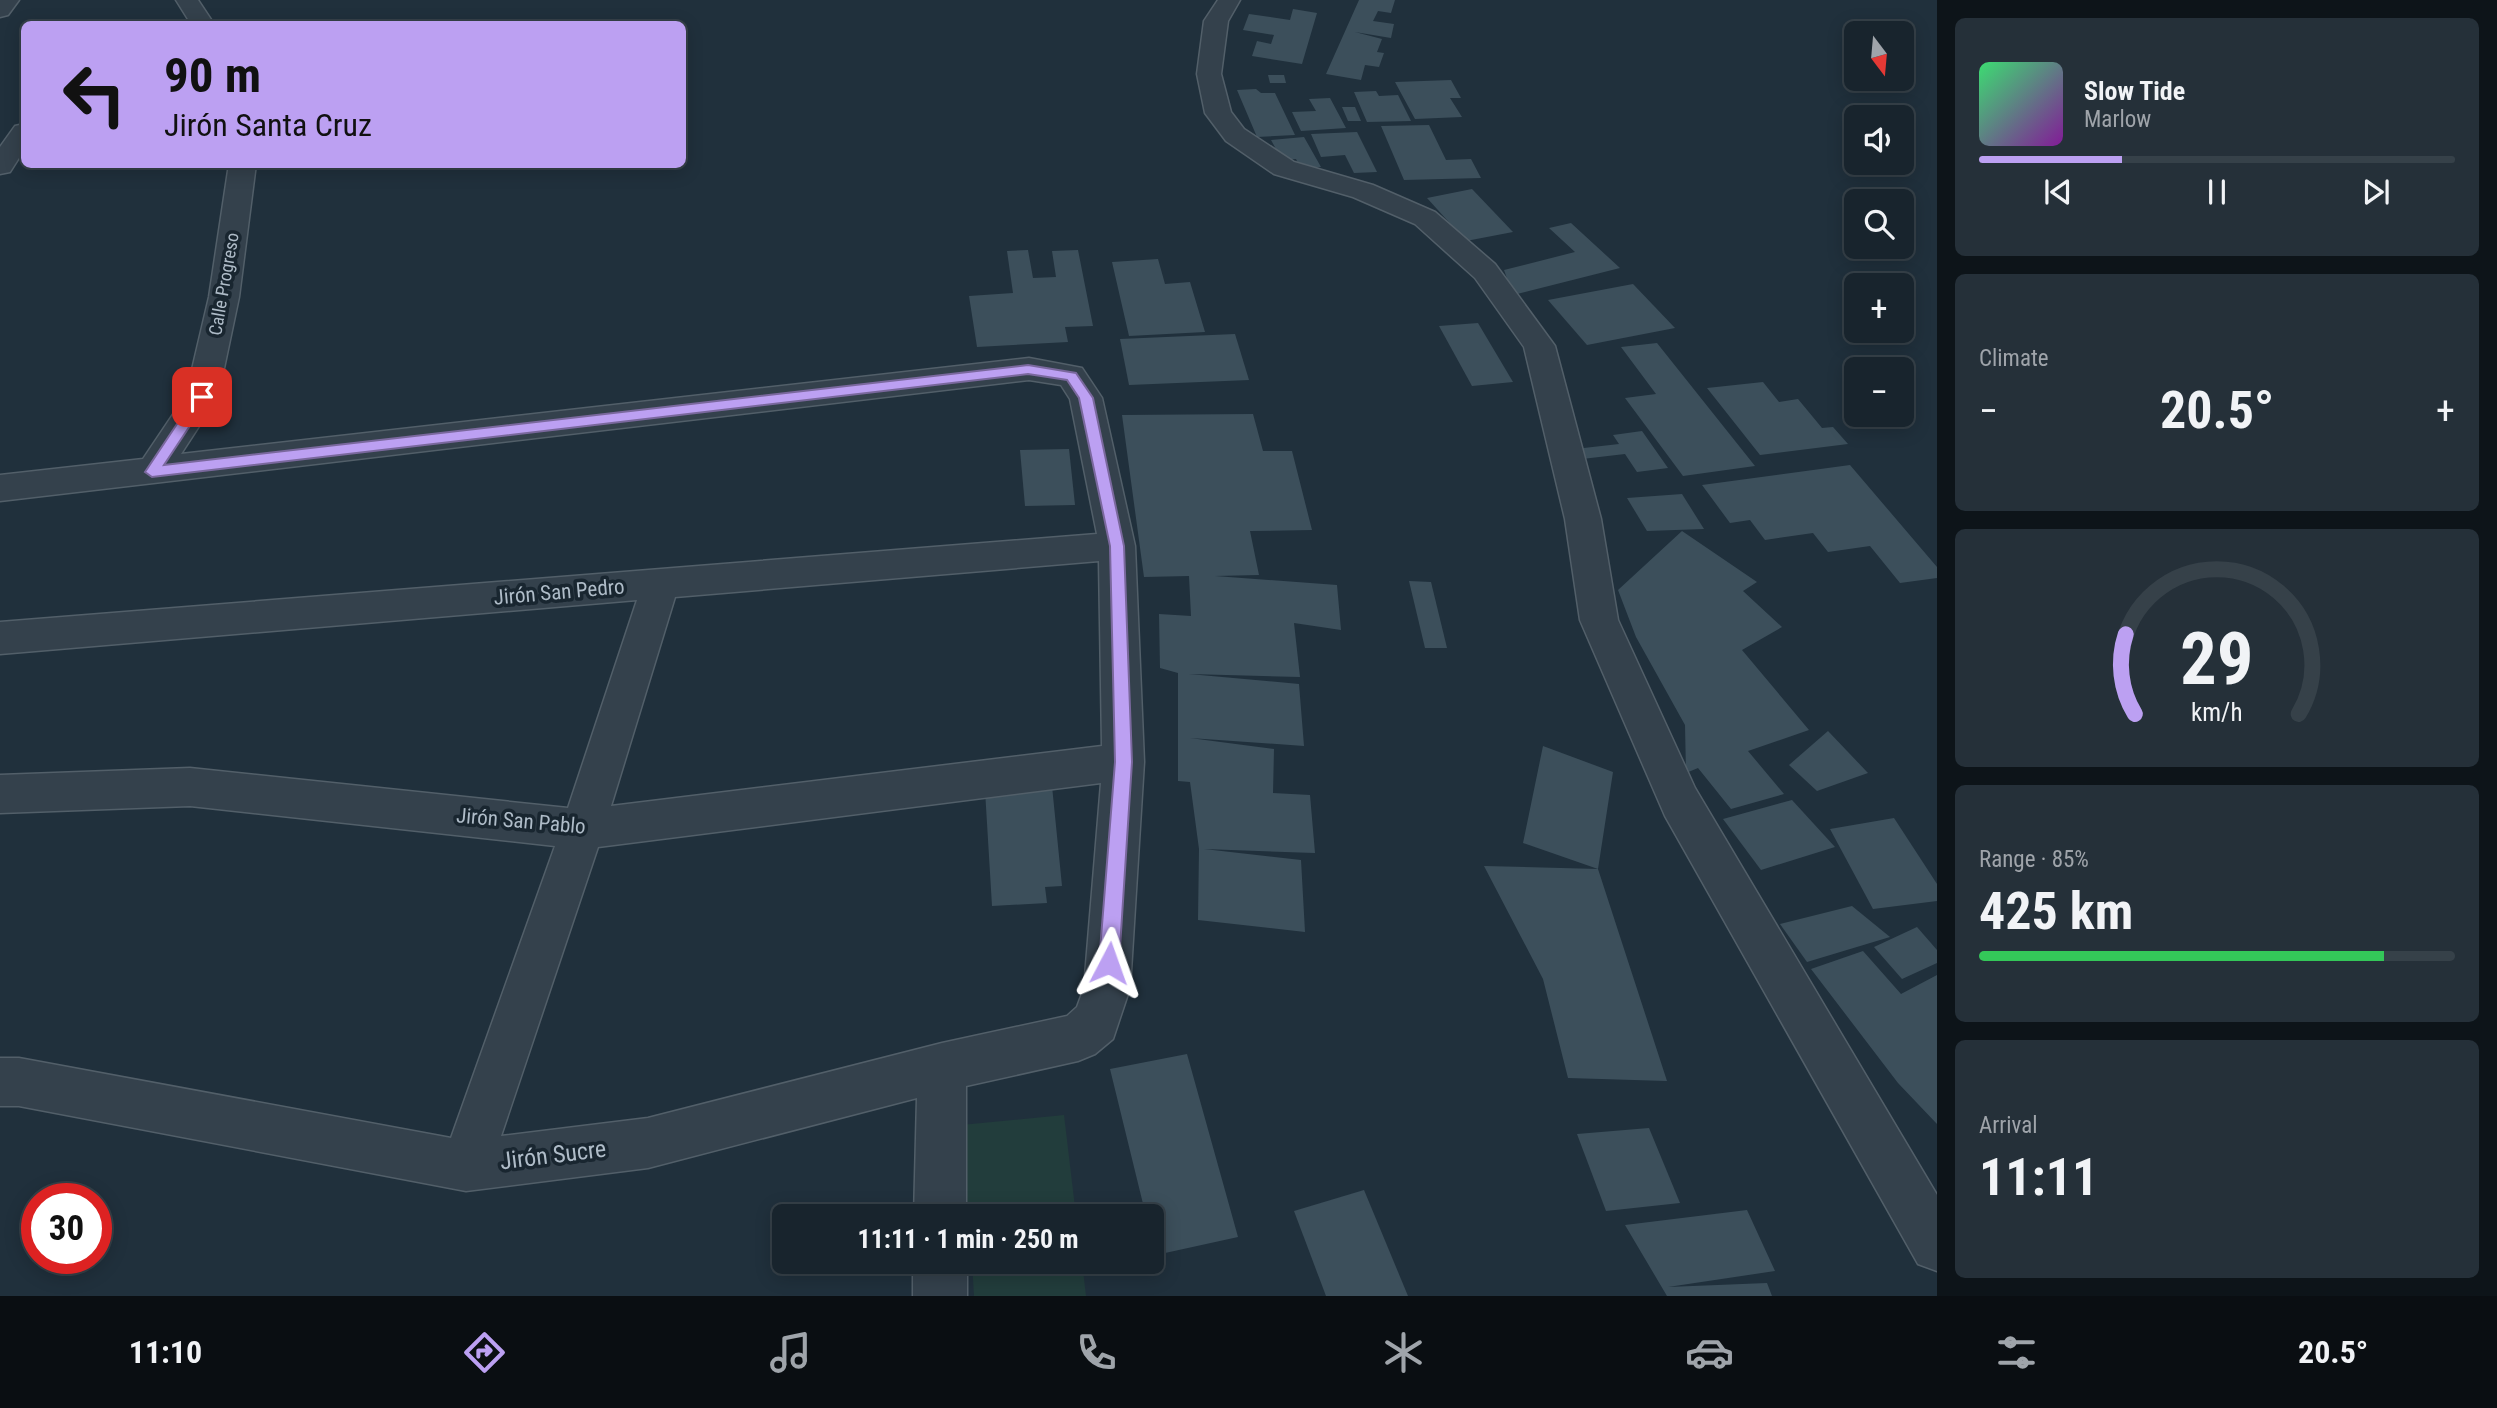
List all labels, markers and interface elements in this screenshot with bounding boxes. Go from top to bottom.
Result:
north arrow [1844,21,1914,91]
map controls [1844,21,1914,427]
text: 90 m [164,47,261,104]
icon: left [49,49,140,140]
text: Slow Tide [2084,76,2185,106]
button: sound [1844,105,1914,175]
text: Jirón Santa Cruz [164,106,372,144]
text: Marlow [2084,106,2151,133]
icon: previous [2039,173,2077,211]
icon: pause [2198,173,2236,211]
icon: next [2357,173,2395,211]
button: search [1844,189,1914,259]
street label: Calle Progreso [204,231,243,337]
button: + [1844,273,1914,343]
text: Climate [1979,345,2049,372]
button: − [1844,357,1914,427]
pin [172,367,232,427]
icon: arrive [183,378,221,416]
text: 20.5° [2160,380,2274,441]
text: − [1979,389,1998,433]
text: + [2436,389,2455,433]
street label: Jirón San Pedro [493,574,625,610]
text: 29 [2180,616,2254,702]
text: km/h [2191,698,2243,727]
street label: Jirón San Pablo [455,803,587,839]
text: Range · 85% [1979,846,2089,873]
text: 425 km [1979,881,2133,942]
position arrow [1072,926,1146,1000]
text: Arrival [1979,1112,2038,1139]
street label: Jirón Sucre [498,1135,608,1175]
text: 11:11 [1979,1147,2098,1208]
speed limit sign: 30 [21,1183,112,1274]
text: 11:11 · 1 min · 250 m [858,1224,1078,1254]
icon: directions [460,1328,509,1377]
icon: music [766,1328,815,1377]
icon: phone [1072,1328,1121,1377]
icon: climate [1379,1328,1428,1377]
icon: car [1685,1328,1734,1377]
icon: filters [1992,1328,2041,1377]
text: 11:10 [129,1333,202,1371]
text: 20.5° [2298,1333,2368,1371]

